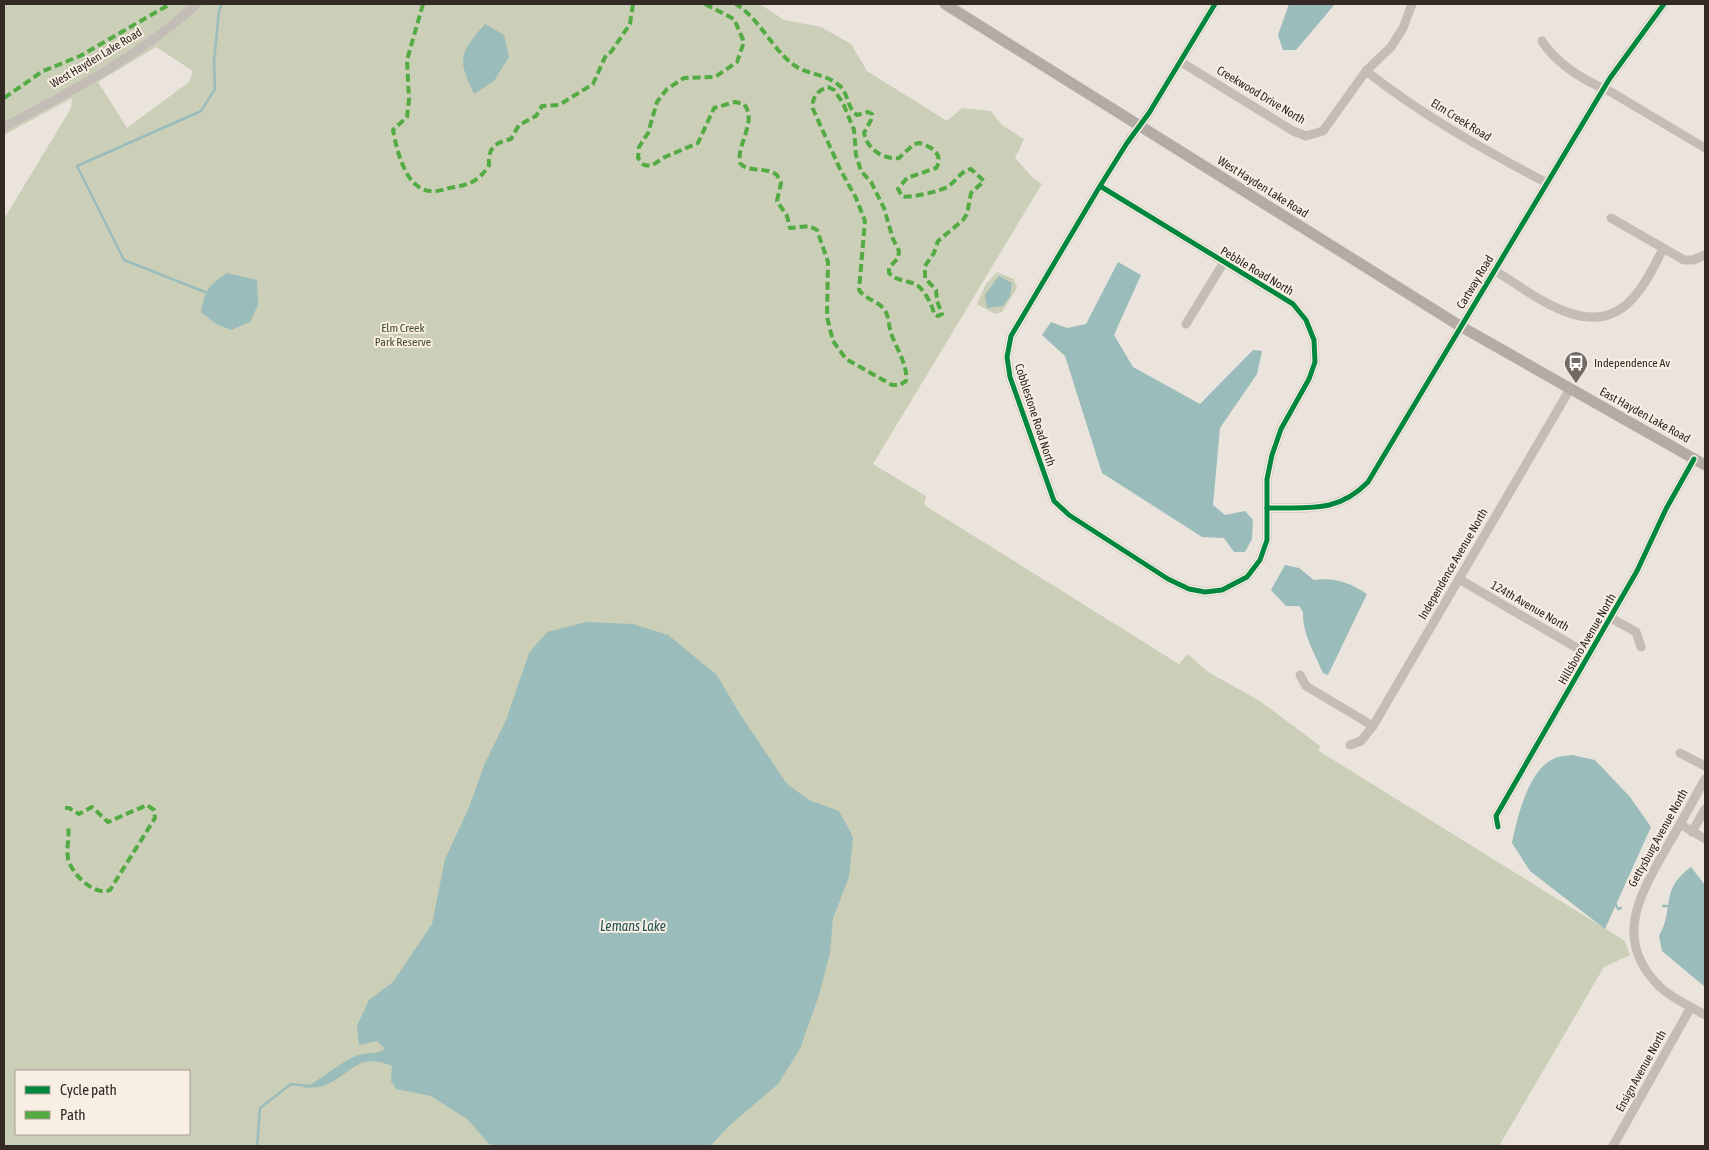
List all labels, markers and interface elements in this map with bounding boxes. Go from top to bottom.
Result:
street label: West Hayden Lake Road [48,25,144,91]
street label: Creekwood Drive North [1214,63,1308,127]
street label: Elm Creek Road [1428,96,1494,144]
street label: West Hayden Lake Road [1215,153,1311,221]
street label: Pebble Road North [1218,244,1296,298]
street label: Cartway Road [1454,253,1496,311]
park label: Elm Creek Park Reserve [375,321,431,349]
bus stop icon: Independence Av [1563,350,1589,384]
place label: Independence Av [1594,356,1670,370]
street label: Cobblestone Road North [1012,362,1058,468]
street label: East Hayden Lake Road [1597,384,1693,446]
street label: Independence Avenue North [1416,506,1490,622]
street label: 124th Avenue North [1488,578,1572,634]
street label: Hillsboro Avenue North [1555,591,1619,687]
street label: Gettysburg Avenue North [1625,787,1691,889]
water label: Lemans Lake [600,918,666,934]
street label: Ensign Avenue North [1613,1028,1669,1114]
legend [15,1070,190,1135]
text: Cycle path [60,1081,117,1098]
text: Path [60,1106,86,1123]

